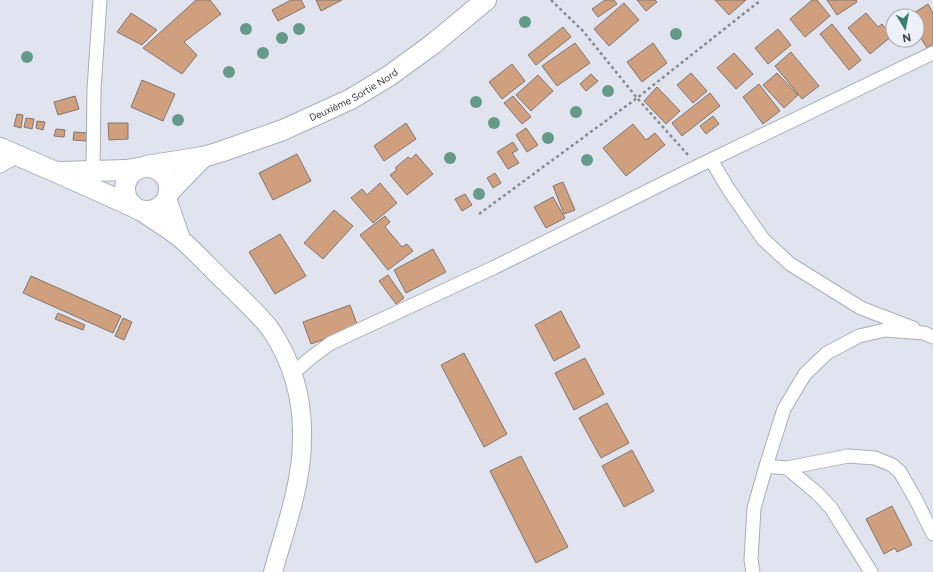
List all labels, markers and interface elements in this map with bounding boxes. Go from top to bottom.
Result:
north arrow [885,8,925,48]
text: N [901,30,912,44]
street label: Deuxième Sortie Nord [307,66,401,124]

